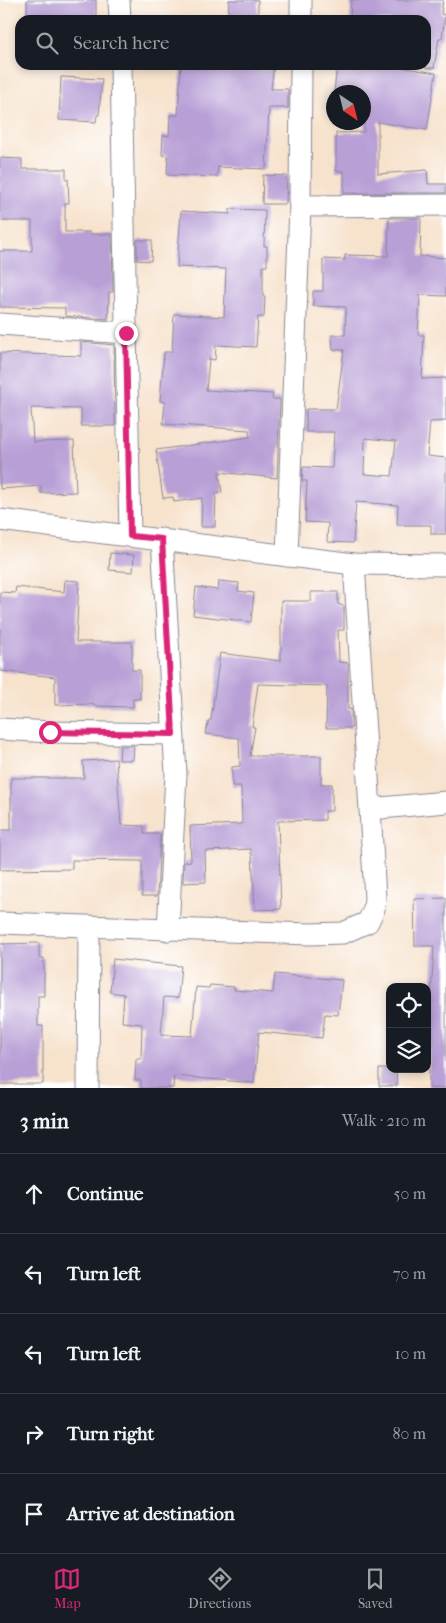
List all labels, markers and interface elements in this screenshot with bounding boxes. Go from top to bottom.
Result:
search box [15,15,431,70]
icon: search [33,29,61,57]
text: Search here [73,32,169,54]
north arrow [326,85,371,130]
route end [115,322,138,345]
route start [39,721,62,744]
map controls [386,983,431,1073]
button: locate [386,983,431,1028]
button: layers [386,1028,431,1073]
text: 3 min [20,1109,69,1133]
text: Walk · 210 m [342,1111,426,1130]
icon: ahead [20,1180,48,1208]
text: Continue [67,1183,143,1205]
text: 50 m [394,1184,426,1203]
icon: left [20,1260,48,1288]
text: Turn left [67,1263,141,1285]
text: 70 m [393,1264,426,1283]
icon: left [20,1340,48,1368]
text: Turn left [67,1343,141,1365]
text: 10 m [395,1344,426,1363]
icon: right [20,1420,48,1448]
text: Turn right [67,1423,154,1445]
text: 80 m [392,1424,426,1443]
icon: arrive [20,1500,48,1528]
text: Arrive at destination [67,1503,235,1525]
tab: Map [53,1565,81,1612]
tab: Directions [188,1565,251,1612]
tab: Saved [358,1565,393,1612]

